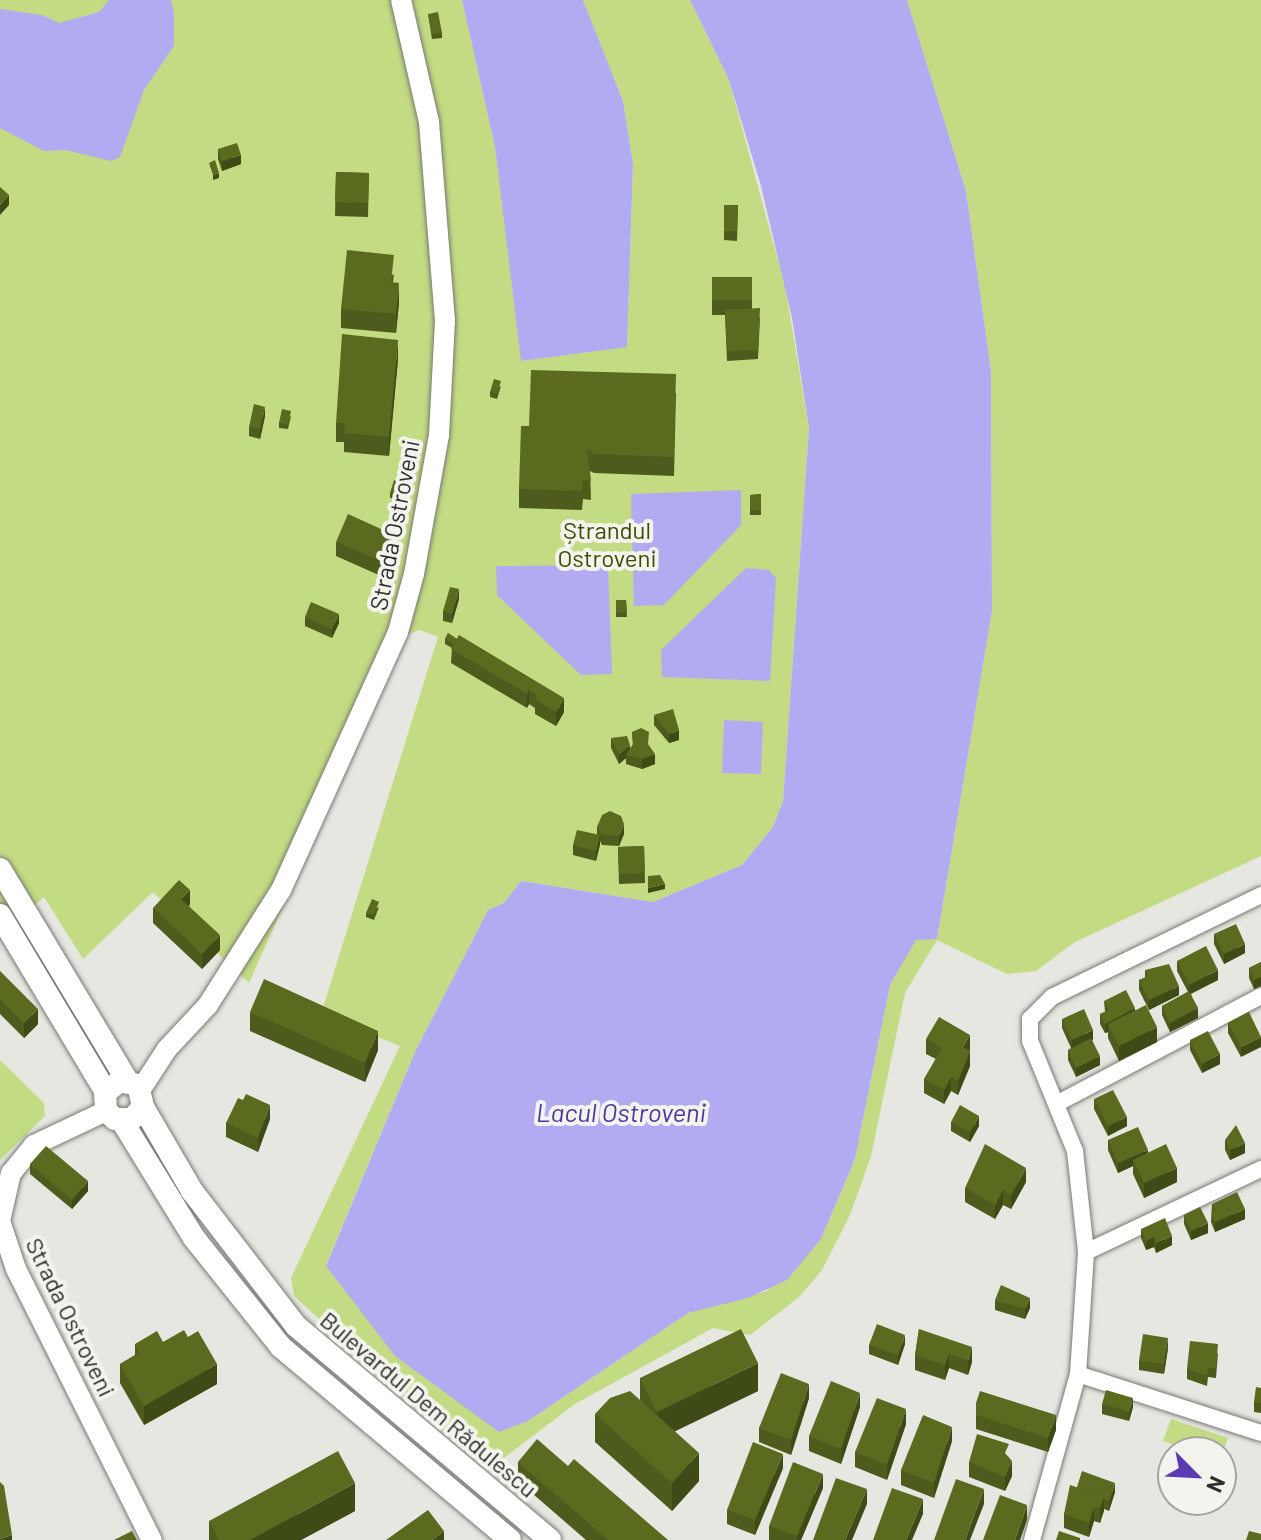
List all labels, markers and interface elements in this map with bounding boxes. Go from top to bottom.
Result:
street label: Strada Ostroveni [363,437,425,613]
park label: Ștrandul Ostroveni [557,516,657,572]
water label: Lacul Ostroveni [536,1096,706,1128]
street label: Strada Ostroveni [20,1233,122,1401]
street label: Bulevardul Dem Rădulescu [315,1305,543,1503]
north arrow [1157,1436,1237,1516]
text: N [1202,1473,1232,1497]

